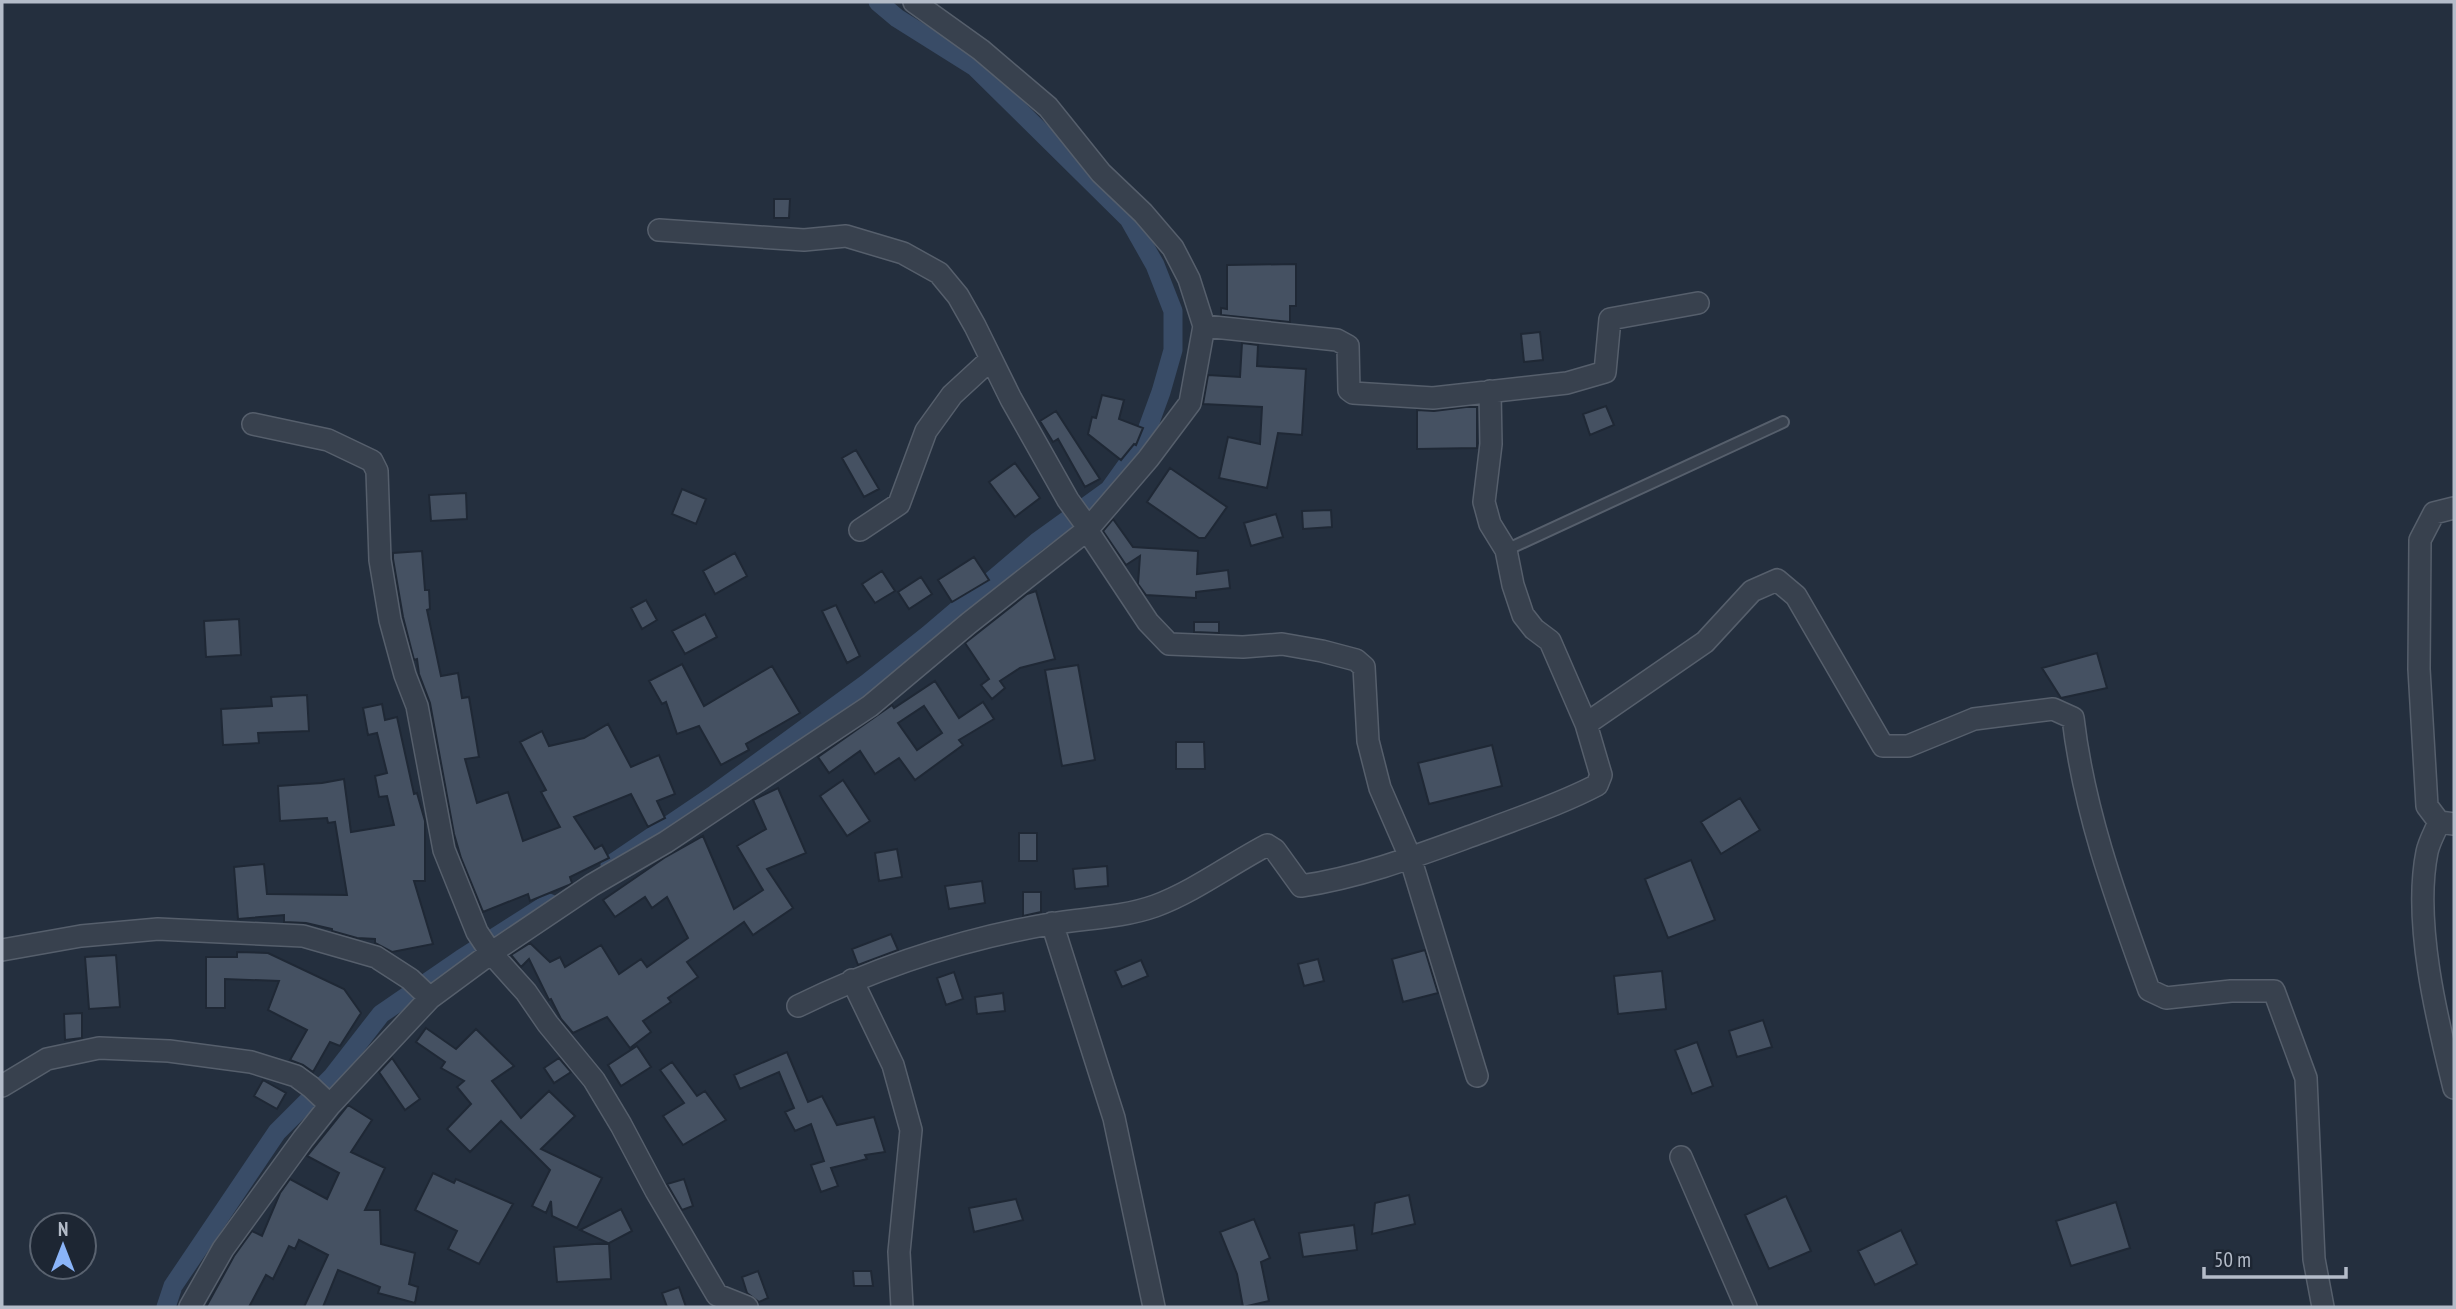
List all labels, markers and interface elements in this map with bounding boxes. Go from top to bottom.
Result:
north arrow [28,1211,98,1281]
text: N [58,1217,68,1241]
scale bar [2204,1236,2346,1280]
text: 50 m [2214,1246,2251,1273]

